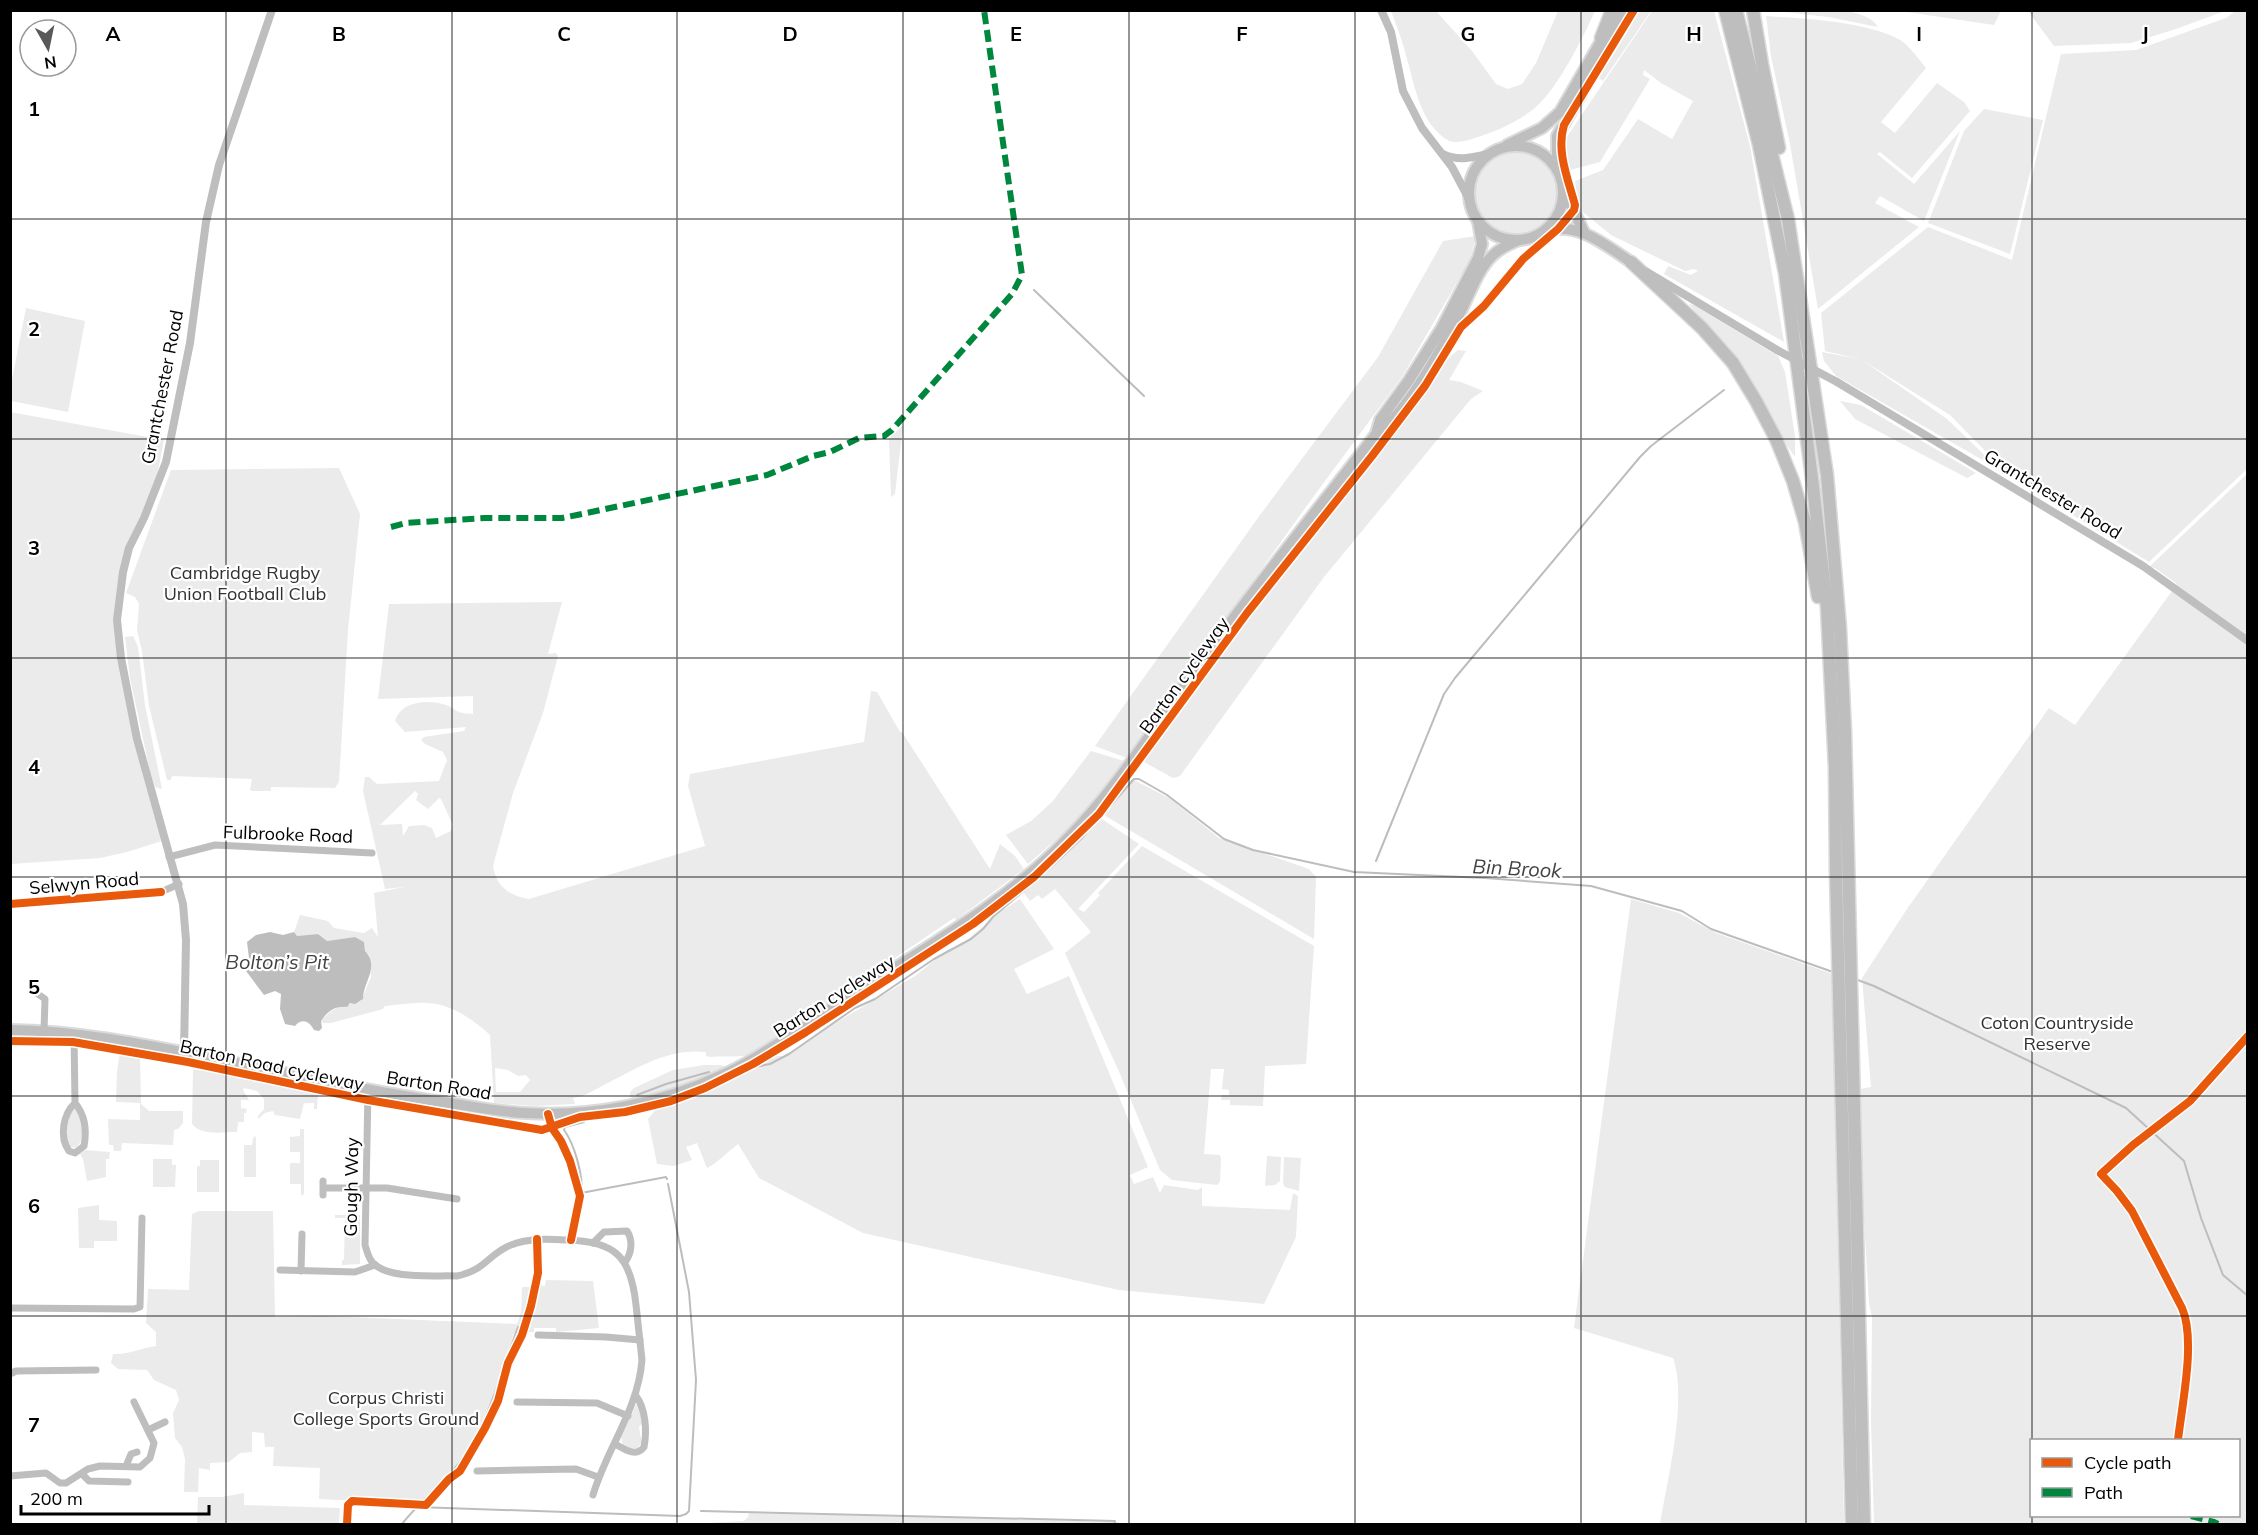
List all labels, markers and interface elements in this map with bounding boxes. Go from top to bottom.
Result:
north arrow [18,18,78,78]
text: A [106,21,121,46]
text: B [332,21,346,46]
text: C [557,21,571,46]
text: D [782,21,798,46]
text: E [1010,21,1022,46]
text: F [1236,21,1248,46]
text: G [1461,21,1475,46]
text: H [1686,21,1702,46]
text: I [1916,21,1922,46]
text: J [2141,21,2149,46]
text: N [43,52,58,74]
text: 1 [28,96,40,121]
street label: Grantchester Road [136,308,188,466]
text: 2 [28,316,40,341]
street label: Grantchester Road [1980,444,2126,544]
text: 3 [28,535,40,560]
park label: Cambridge Rugby Union Football Club [164,561,326,605]
street label: Barton cycleway [1134,612,1234,738]
text: 4 [28,754,40,779]
street label: Fulbrooke Road [223,820,353,848]
water label: Bin Brook [1472,853,1563,883]
street label: Selwyn Road [28,867,140,899]
water label: Bolton’s Pit [225,949,330,974]
street label: Barton cycleway [769,949,899,1043]
text: 5 [28,974,40,999]
park label: Coton Countryside Reserve [1980,1011,2134,1055]
street label: Barton Road cycleway [178,1034,367,1096]
street label: Barton Road [385,1065,493,1105]
street label: Gough Way [339,1137,363,1237]
text: 6 [28,1193,40,1218]
park label: Corpus Christi College Sports Ground [293,1386,479,1430]
text: 7 [28,1412,40,1437]
legend [2030,1439,2240,1517]
text: Cycle path [2084,1451,2171,1474]
scale bar [21,1478,208,1516]
text: Path [2084,1481,2123,1504]
text: 200 m [30,1487,83,1510]

